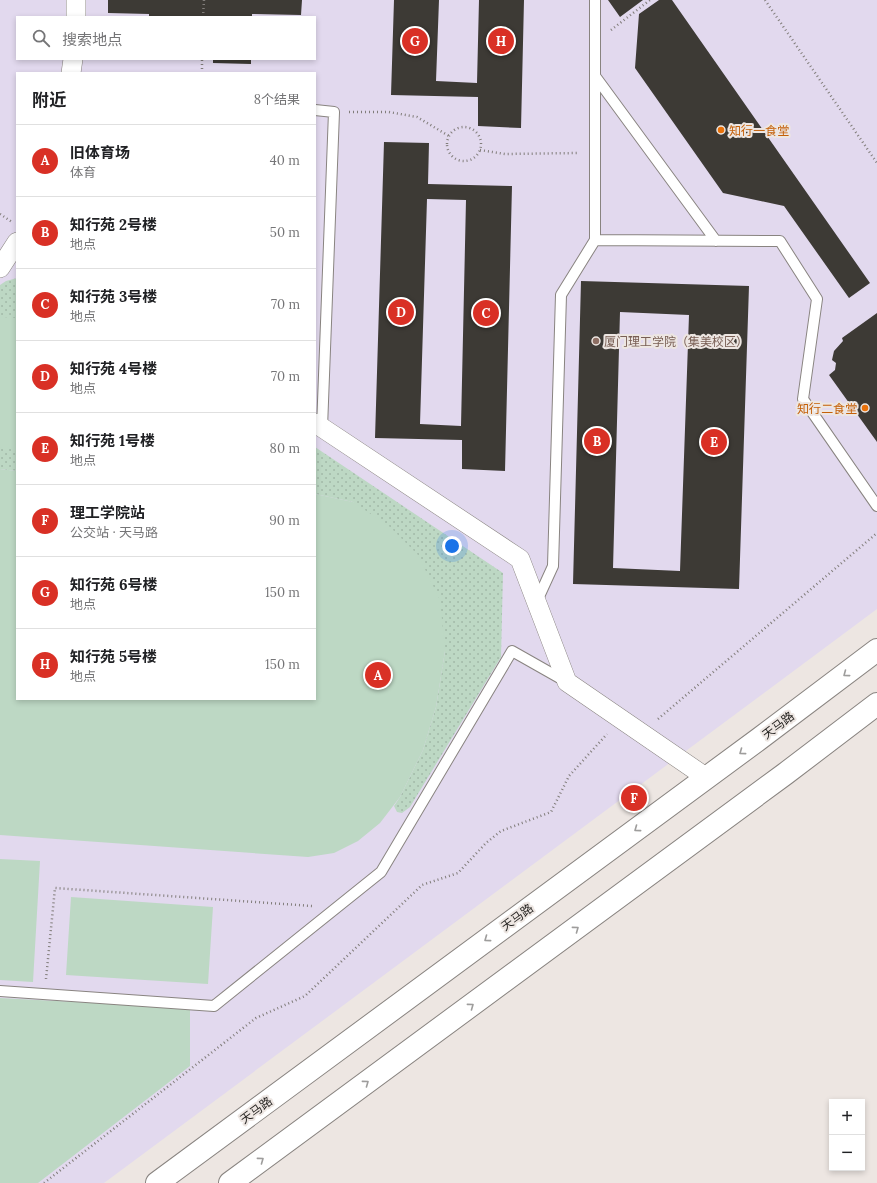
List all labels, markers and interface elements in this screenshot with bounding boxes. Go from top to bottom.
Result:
search box [16,16,316,60]
pin: G [402,26,428,56]
pin: H [488,26,514,56]
icon: search [30,27,52,49]
text: 搜索地点 [62,30,122,49]
text: 附近 [32,89,66,111]
text: 8个结果 [254,91,300,108]
place label: 知行一食堂 [729,123,789,138]
marker: 知行一食堂 [716,125,726,135]
text: 旧体育场 [70,143,130,162]
text: A [41,152,49,169]
text: 40 m [270,152,300,169]
text: 体育 [70,164,96,181]
text: 知行苑 2号楼 [70,215,157,234]
text: B [41,224,49,241]
text: 50 m [270,224,300,241]
text: 地点 [70,236,96,253]
text: 知行苑 3号楼 [70,287,157,306]
text: C [41,296,49,313]
text: 70 m [271,296,300,313]
pin: D [388,297,414,327]
pin: C [473,298,499,328]
text: 地点 [70,308,96,325]
place label: 厦门理工学院（集美校区） [604,334,748,349]
marker: 厦门理工学院（集美校区） [591,336,601,346]
text: 知行苑 4号楼 [70,359,157,378]
text: D [40,368,50,385]
text: 70 m [271,368,300,385]
text: 地点 [70,380,96,397]
place label: 知行二食堂 [797,401,857,416]
marker: 知行二食堂 [860,403,870,413]
pin: B [584,426,610,456]
pin: E [701,427,727,457]
text: 知行苑 1号楼 [70,431,155,450]
text: E [41,440,49,457]
text: 80 m [270,440,300,457]
text: 地点 [70,452,96,469]
text: 理工学院站 [70,503,145,522]
text: F [41,512,49,529]
text: 90 m [269,512,300,529]
text: 公交站 · 天马路 [70,524,158,541]
your location [442,536,462,556]
text: 知行苑 6号楼 [70,575,158,594]
text: G [40,584,50,601]
text: 150 m [265,584,300,601]
text: 地点 [70,596,96,613]
text: 知行苑 5号楼 [70,647,157,666]
text: H [40,656,50,673]
text: 150 m [265,656,300,673]
pin: A [365,660,391,690]
text: 地点 [70,668,96,685]
one-way arrow [843,669,850,676]
street label: 天马路 [759,708,797,742]
one-way arrow [739,747,746,755]
pin: F [621,783,647,813]
one-way arrow [635,824,642,831]
street label: 天马路 [498,900,536,934]
one-way arrow [571,927,578,934]
one-way arrow [485,935,492,942]
one-way arrow [467,1003,474,1011]
one-way arrow [362,1081,369,1088]
street label: 天马路 [237,1093,275,1127]
map controls [829,1099,865,1171]
button: + [829,1099,865,1135]
button: − [829,1135,865,1171]
one-way arrow [257,1158,264,1165]

